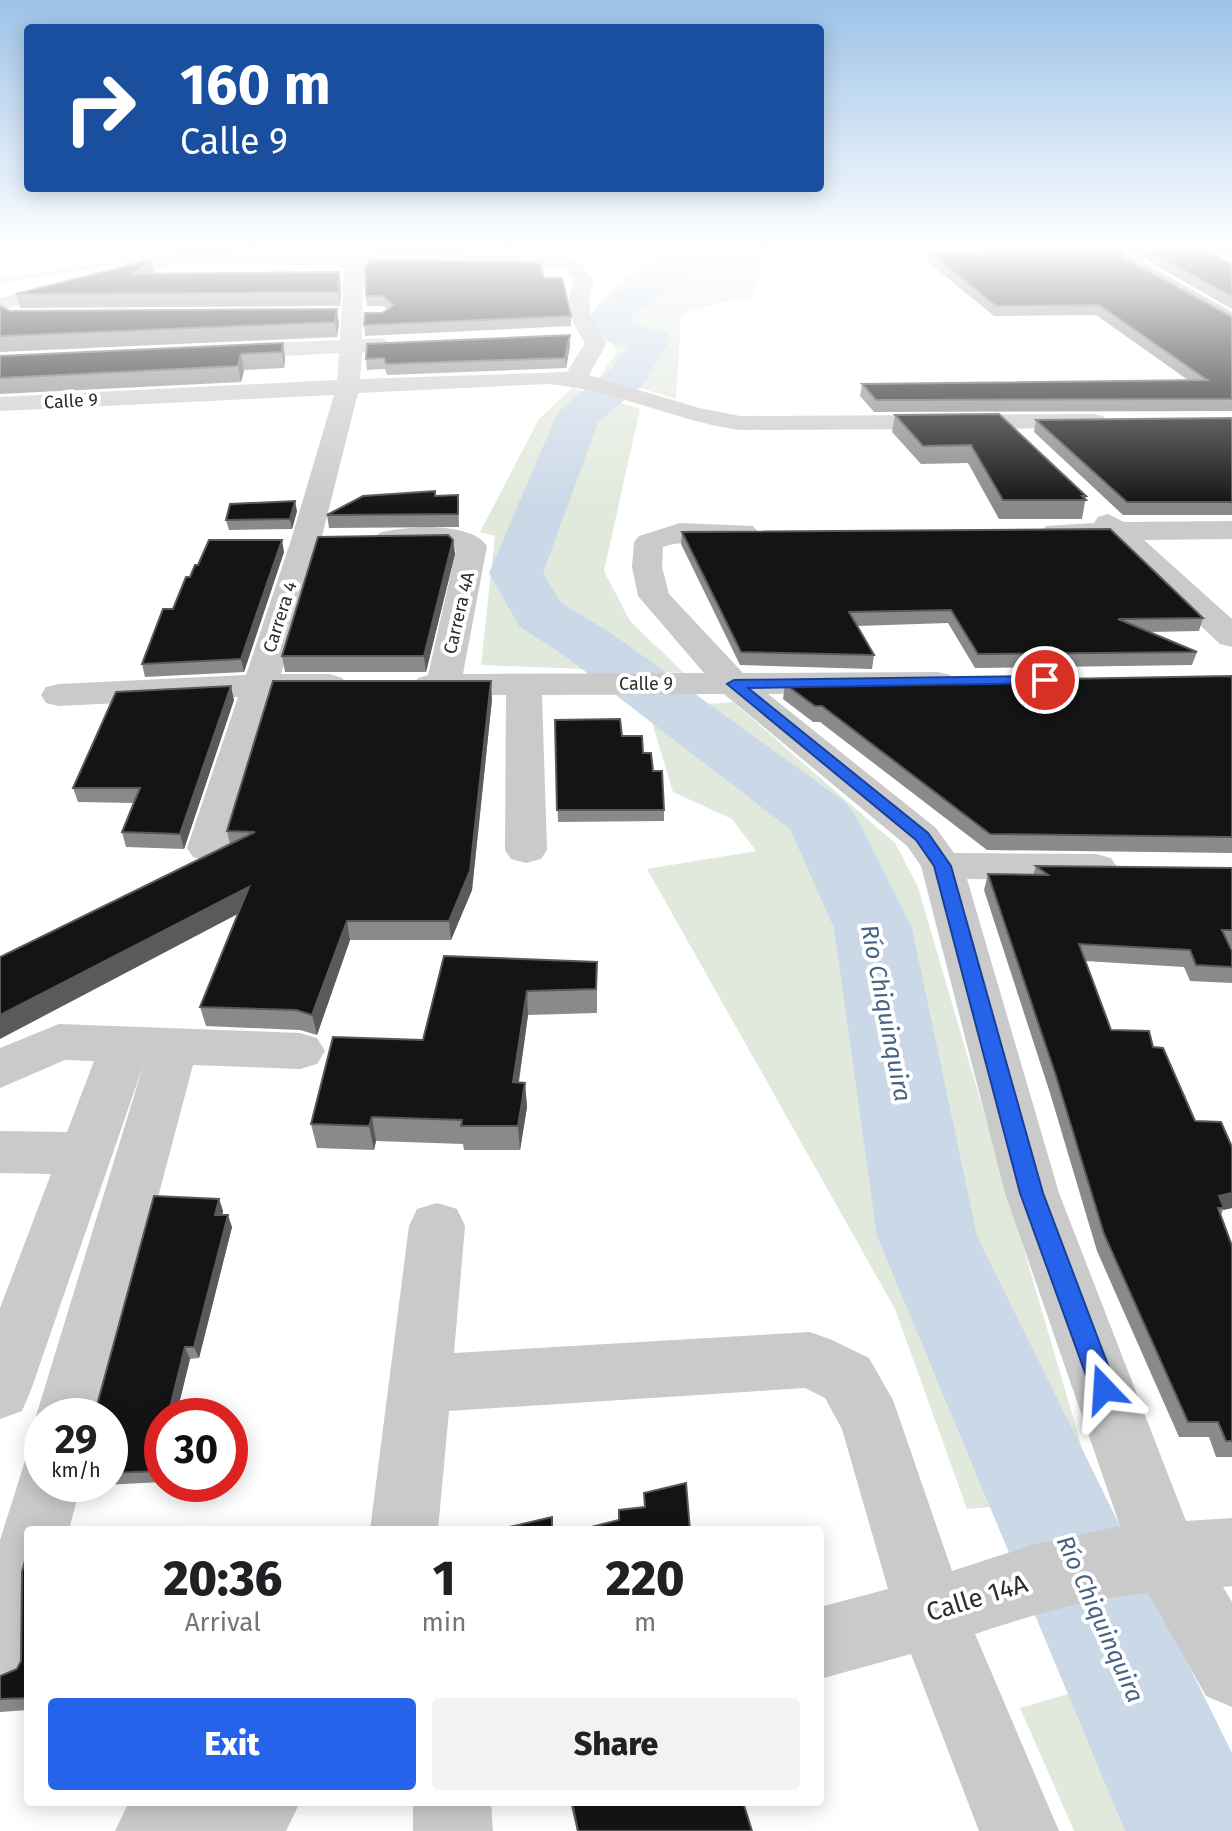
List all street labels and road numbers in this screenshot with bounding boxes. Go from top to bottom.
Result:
street label: Calle 9 [43,389,99,413]
street label: Carrera 4A [439,569,479,656]
street label: Carrera 4 [258,578,302,655]
street label: Calle 9 [619,673,673,695]
street label: Calle 14A [923,1568,1032,1628]

